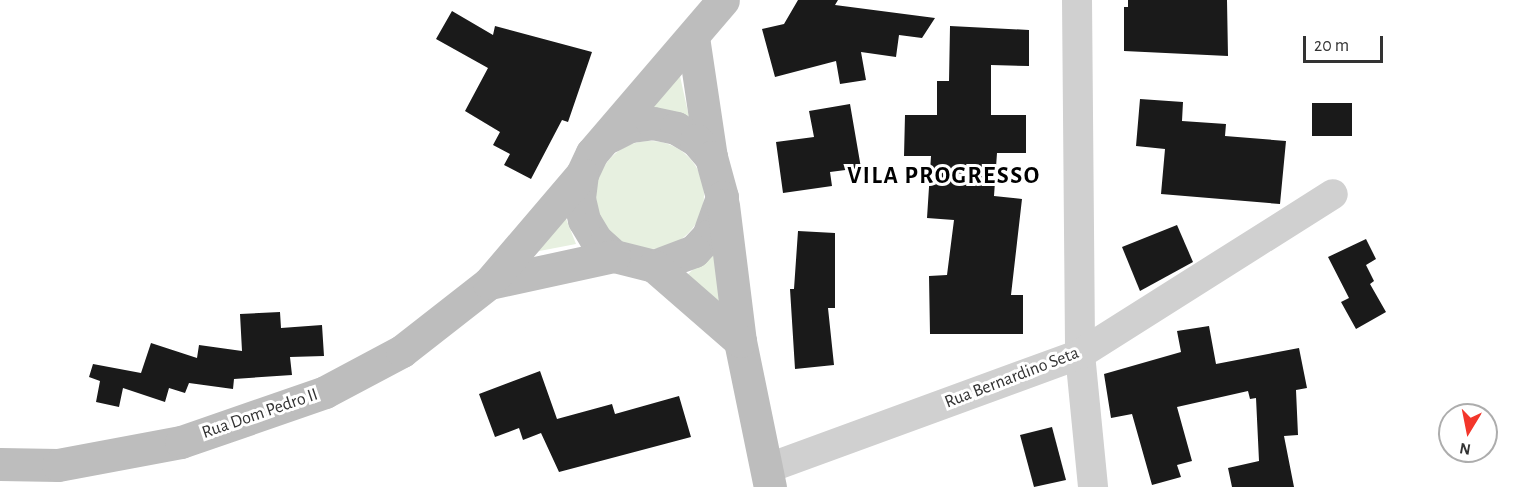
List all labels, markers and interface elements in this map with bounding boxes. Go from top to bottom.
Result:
scale bar [1306,24,1386,62]
text: 20 m [1314,37,1349,55]
district label: VILA PROGRESSO [847,163,1041,191]
street label: Rua Bernardino Seta [942,342,1082,414]
street label: Rua Dom Pedro II [199,384,321,444]
north arrow [1438,403,1498,463]
text: N [1458,440,1472,458]

